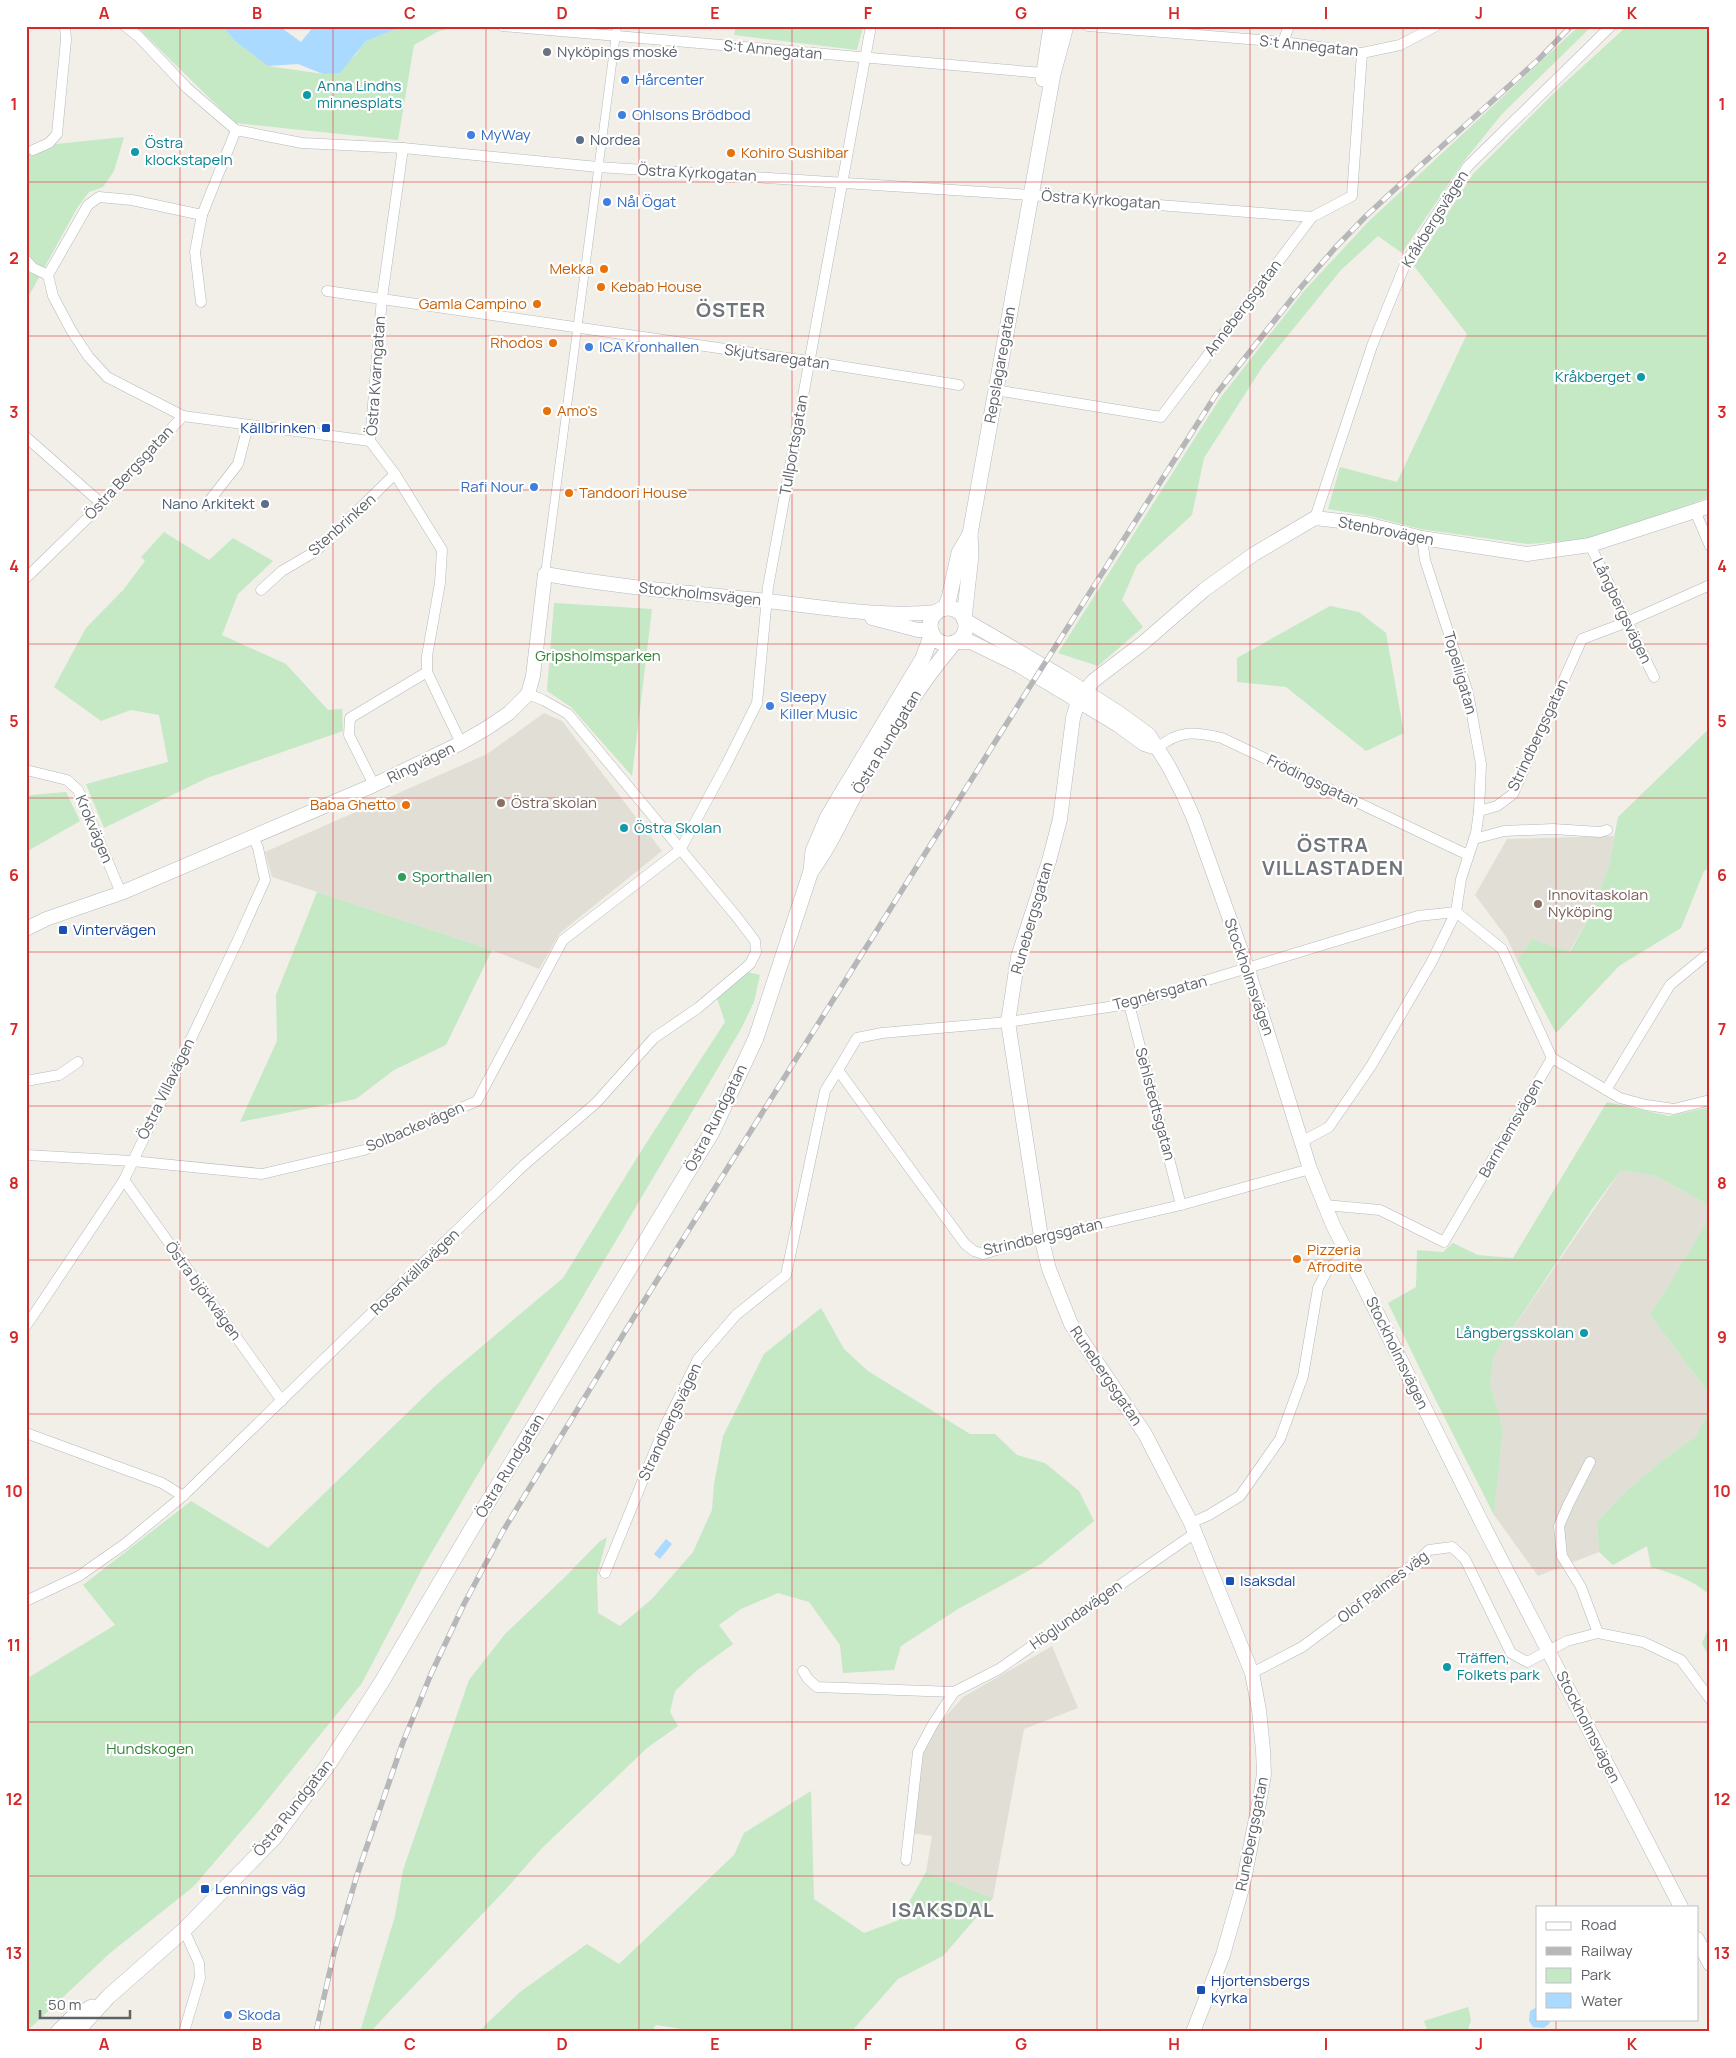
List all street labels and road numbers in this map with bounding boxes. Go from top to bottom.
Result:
street label: S:t Annegatan [1259,30,1360,61]
street label: S:t Annegatan [723,35,823,64]
street label: Östra Kyrkogatan [637,159,757,186]
street label: Kråkbergsvägen [1396,166,1473,271]
street label: Östra Kyrkogatan [1041,185,1161,214]
street label: Annebergsgatan [1199,255,1286,360]
street label: Repslagaregatan [979,305,1020,425]
street label: Östra Kvarngatan [361,315,390,437]
street label: Skjutsaregatan [723,339,831,374]
street label: Tullportsgatan [774,393,813,497]
street label: Östra Bergsgatan [80,421,178,524]
street label: Stenbrinken [303,489,380,560]
street label: Stenbrovägen [1337,511,1436,550]
street label: Långbergsvägen [1588,555,1657,667]
street label: Stockholmsvägen [638,577,762,610]
street label: Topeliigatan [1439,629,1482,717]
street label: Strindbergsgatan [1502,675,1573,794]
street label: Östra Rundgatan [847,686,926,798]
street label: Ringvägen [384,737,458,788]
street label: Frödingsgatan [1264,749,1363,812]
street label: Krokvägen [71,791,118,866]
street label: Runebergsgatan [1005,859,1058,976]
street label: Stockholmsvägen [1220,915,1279,1038]
street label: Tegnérsgatan [1111,970,1209,1015]
street label: Östra Villavägen [132,1035,199,1143]
street label: Sehlstedtsgatan [1130,1045,1181,1163]
street label: Östra Rundgatan [679,1060,752,1175]
street label: Barnhemsvägen [1474,1074,1548,1181]
street label: Solbackevägen [362,1096,467,1157]
street label: Strindbergsgatan [981,1213,1105,1260]
street label: Rosenkällavägen [366,1224,464,1320]
street label: Östra björkvägen [160,1237,246,1344]
street label: Stockholmsvägen [1361,1293,1434,1413]
street label: Runebergsgatan [1065,1322,1148,1430]
street label: Strandbergsvägen [633,1360,706,1484]
street label: Östra Rundgatan [470,1410,549,1522]
street label: Olof Palmes väg [1333,1545,1432,1628]
street label: Höglundavägen [1025,1575,1126,1654]
street label: Stockholmsvägen [1551,1667,1626,1786]
street label: Östra Rundgatan [248,1755,337,1861]
street label: Runebergsgatan [1230,1775,1273,1893]

